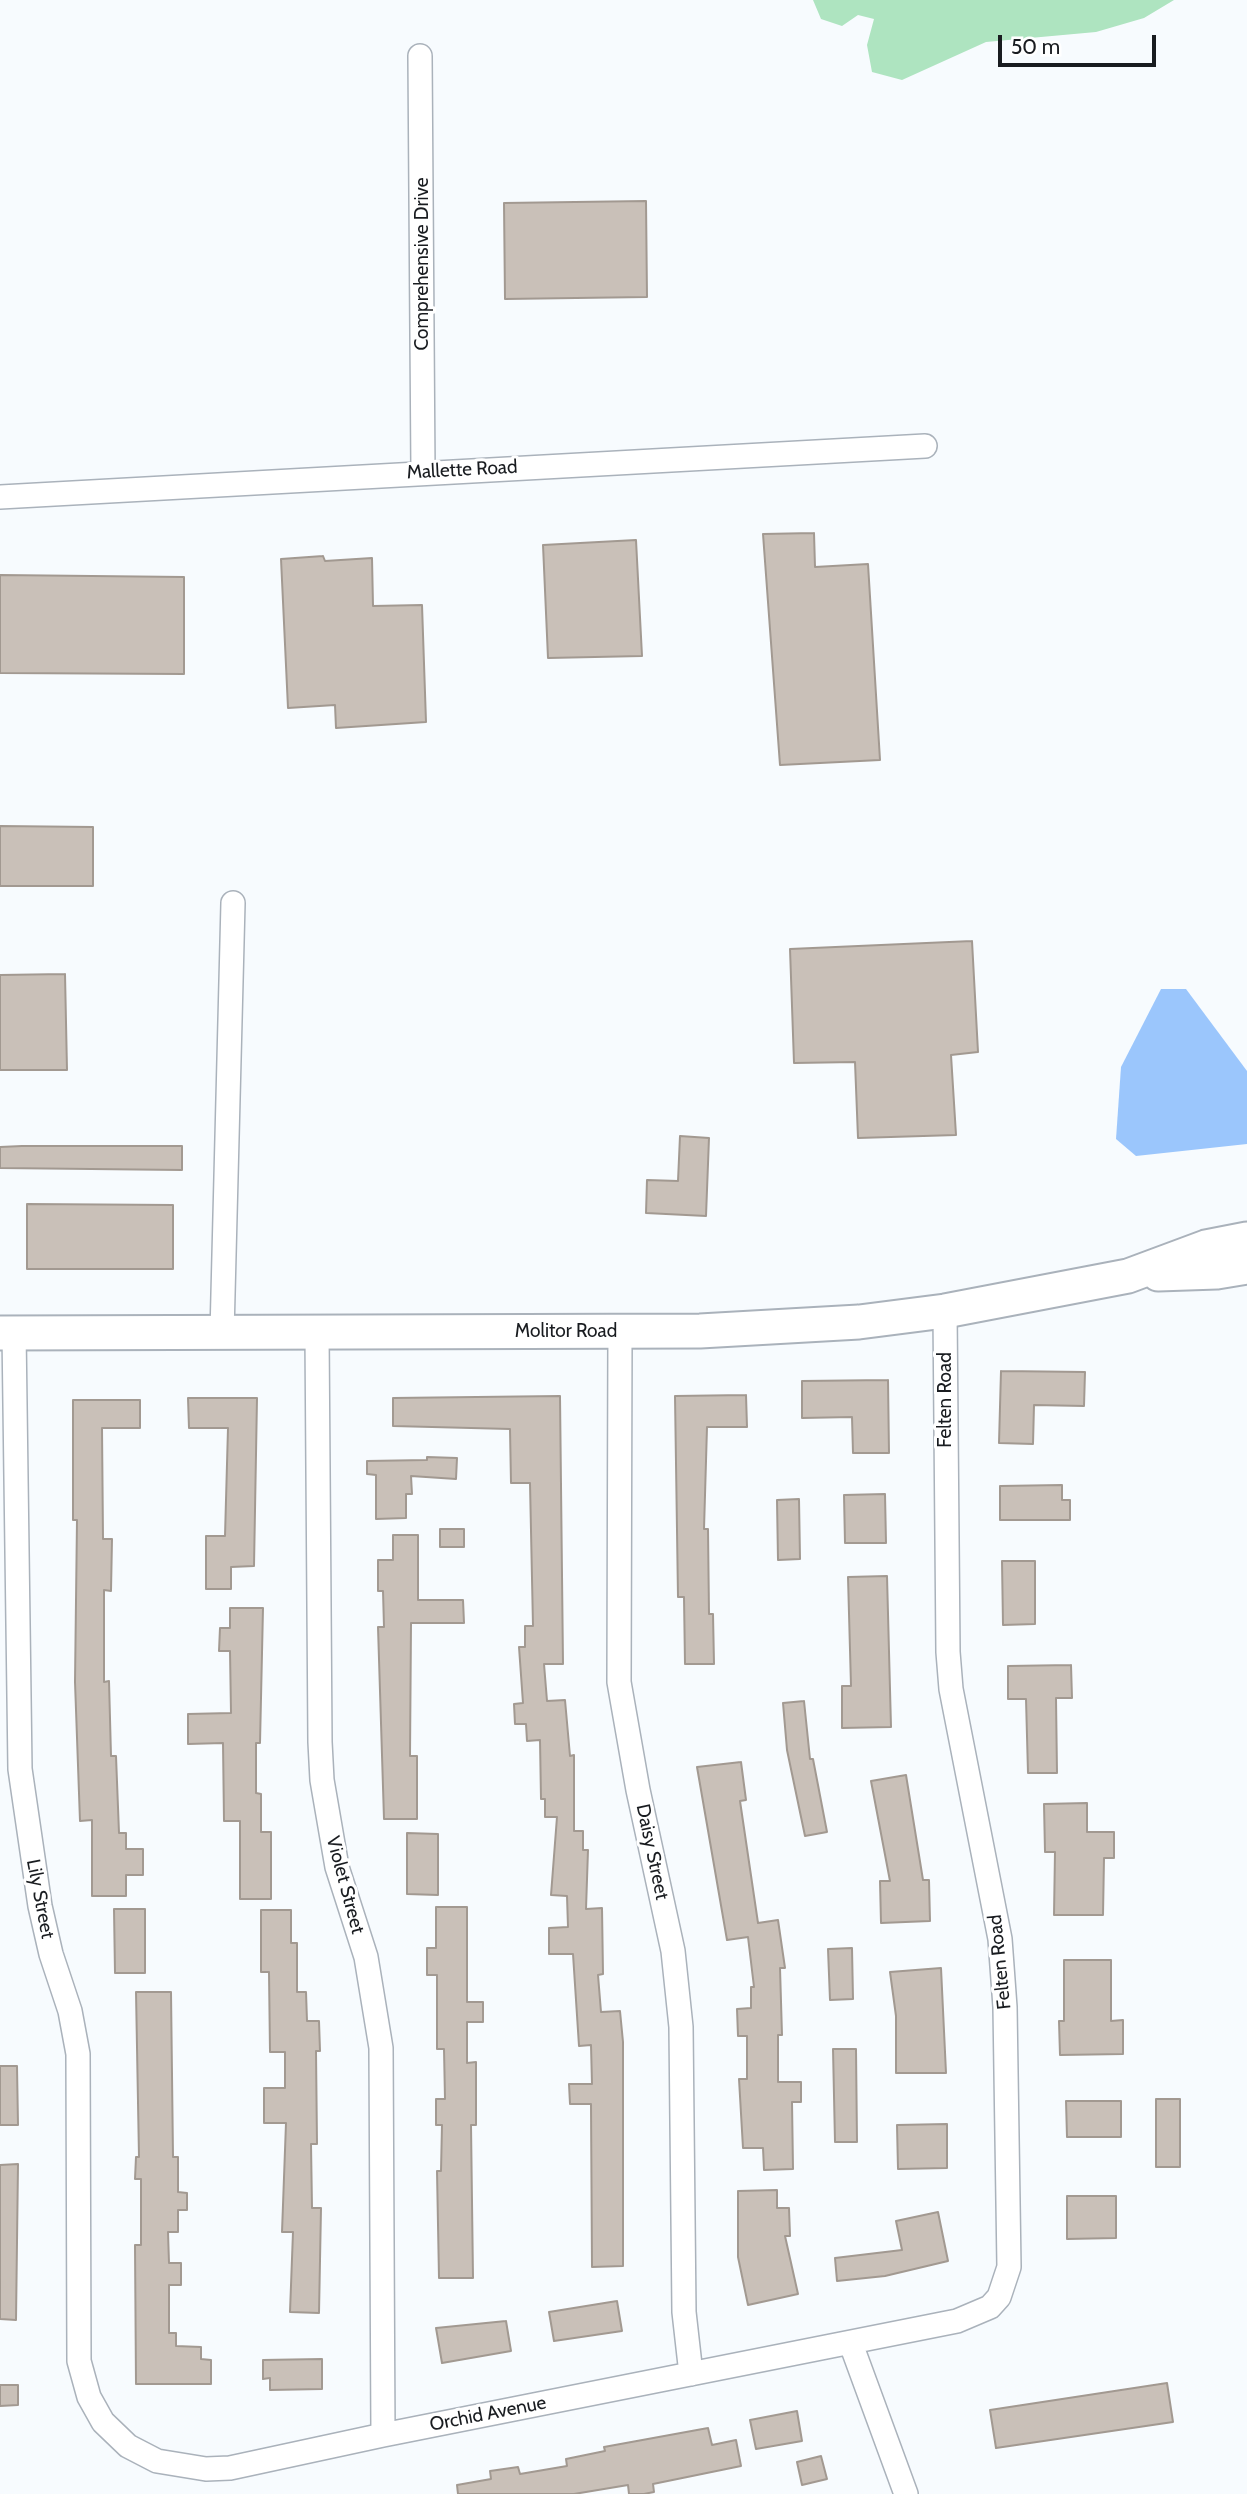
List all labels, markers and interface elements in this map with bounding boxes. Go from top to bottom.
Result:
scale bar [1002,21,1160,65]
text: 50 m [1011,34,1060,59]
street label: Comprehensive Drive [411,178,433,350]
street label: Mallette Road [406,456,518,484]
street label: Molitor Road [515,1320,617,1342]
street label: Felten Road [934,1352,956,1448]
street label: Daisy Street [631,1802,673,1902]
street label: Violet Street [321,1833,369,1937]
street label: Lily Street [21,1857,59,1941]
street label: Felten Road [984,1913,1016,2011]
street label: Orchid Avenue [428,2392,548,2436]

